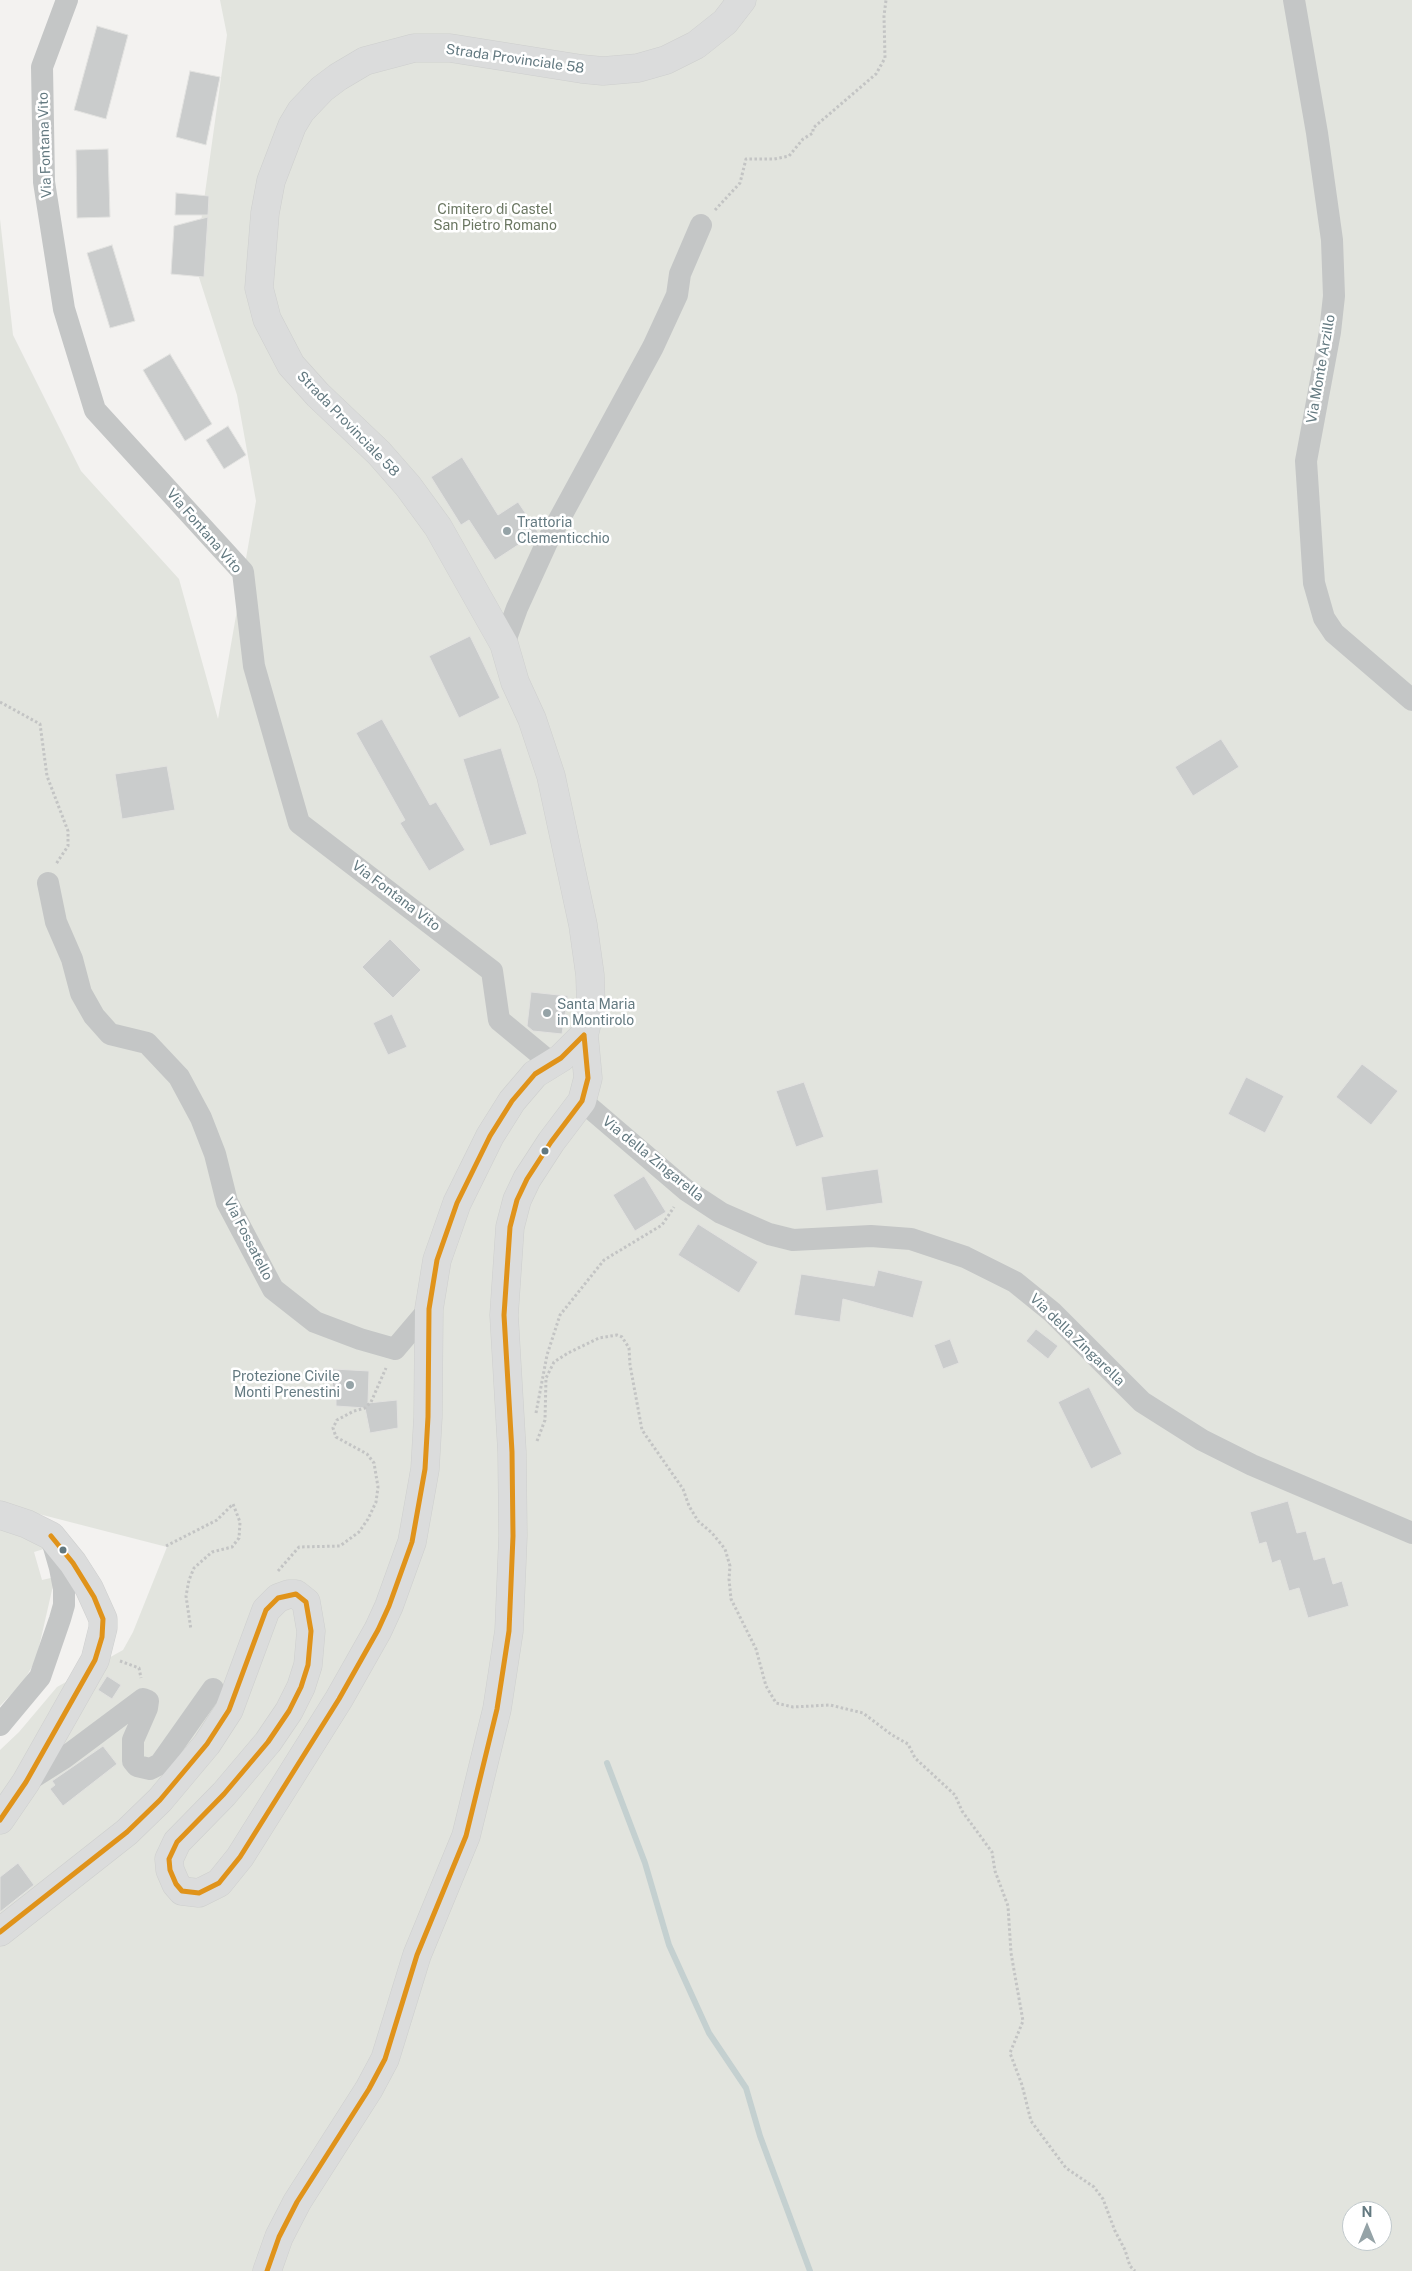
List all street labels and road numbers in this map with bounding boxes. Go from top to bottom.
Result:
street label: Strada Provinciale 58 [445,41,585,77]
street label: Via Fontana Vito [35,92,55,198]
street label: Via Monte Arzillo [1303,313,1339,425]
street label: Strada Provinciale 58 [293,368,403,480]
street label: Via Fontana Vito [163,485,245,577]
street label: Via Fontana Vito [349,857,443,935]
street label: Via della Zingarella [599,1113,707,1205]
street label: Via Fossatello [220,1195,276,1283]
street label: Via della Zingarella [1026,1290,1128,1390]

